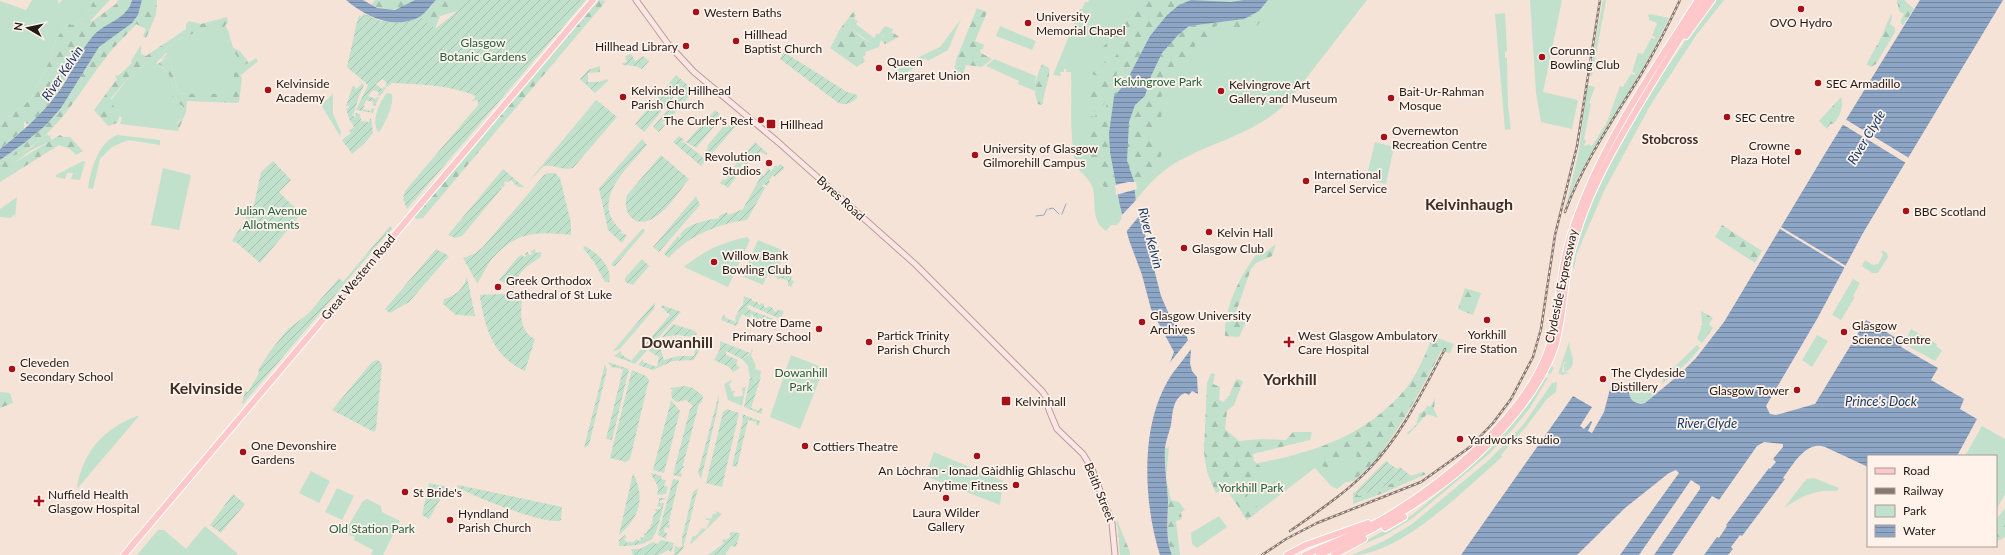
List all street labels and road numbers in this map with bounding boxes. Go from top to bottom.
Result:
street label: Byres Road [814,173,868,223]
street label: Clydeside Expressway [1542,227,1581,344]
street label: Great Western Road [318,231,398,323]
street label: Beith Street [1081,460,1119,524]

